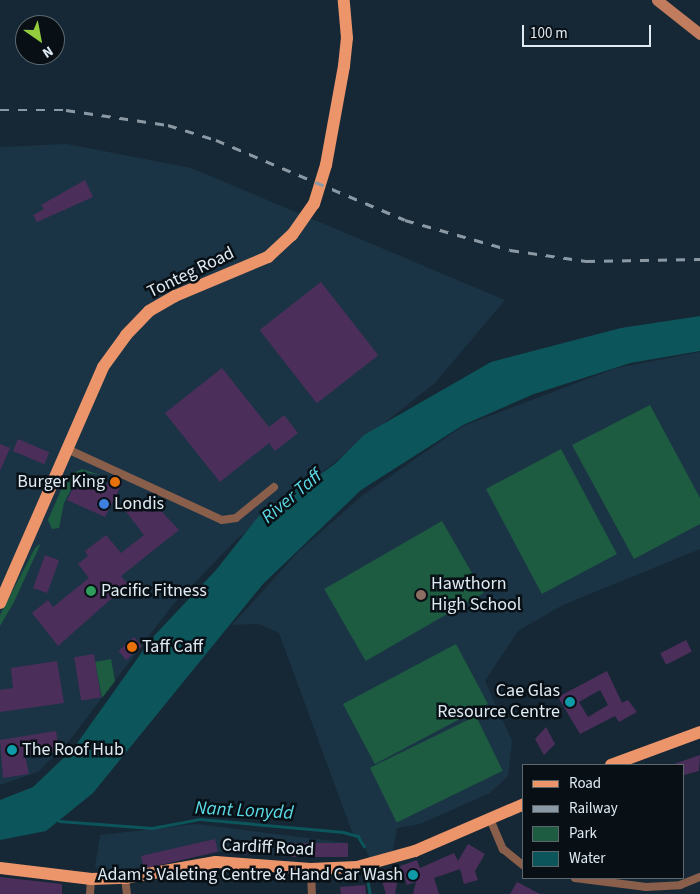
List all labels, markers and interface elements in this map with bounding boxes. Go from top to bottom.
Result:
north arrow [15,15,65,65]
scale bar [525,15,654,47]
text: 100 m [530,23,568,44]
text: N [38,41,57,63]
street label: Tonteg Road [144,243,238,303]
water label: River Taff [257,465,327,529]
place label: Burger King [17,471,105,493]
marker: Burger King [109,476,121,488]
place label: Londis [114,493,164,515]
marker: Londis [98,498,110,510]
place label: Hawthorn High School [431,574,521,616]
place label: Pacific Fitness [101,580,207,602]
marker: Pacific Fitness [85,585,97,597]
marker: Hawthorn High School [415,589,427,601]
place label: Taff Caff [142,636,203,658]
marker: Taff Caff [126,641,138,653]
place label: Cae Glas Resource Centre [437,681,560,724]
marker: Cae Glas Resource Centre [564,696,576,708]
place label: The Roof Hub [22,739,124,761]
marker: The Roof Hub [6,744,18,756]
legend [522,764,685,879]
text: Road [569,773,601,794]
water label: Nant Lonydd [194,797,294,825]
text: Railway [569,798,618,819]
text: Park [569,823,597,844]
street label: Cardiff Road [221,835,315,861]
text: Water [569,848,605,869]
place label: Adam's Valeting Centre & Hand Car Wash [98,864,403,886]
marker: Adam's Valeting Centre & Hand Car Wash [407,869,419,881]

